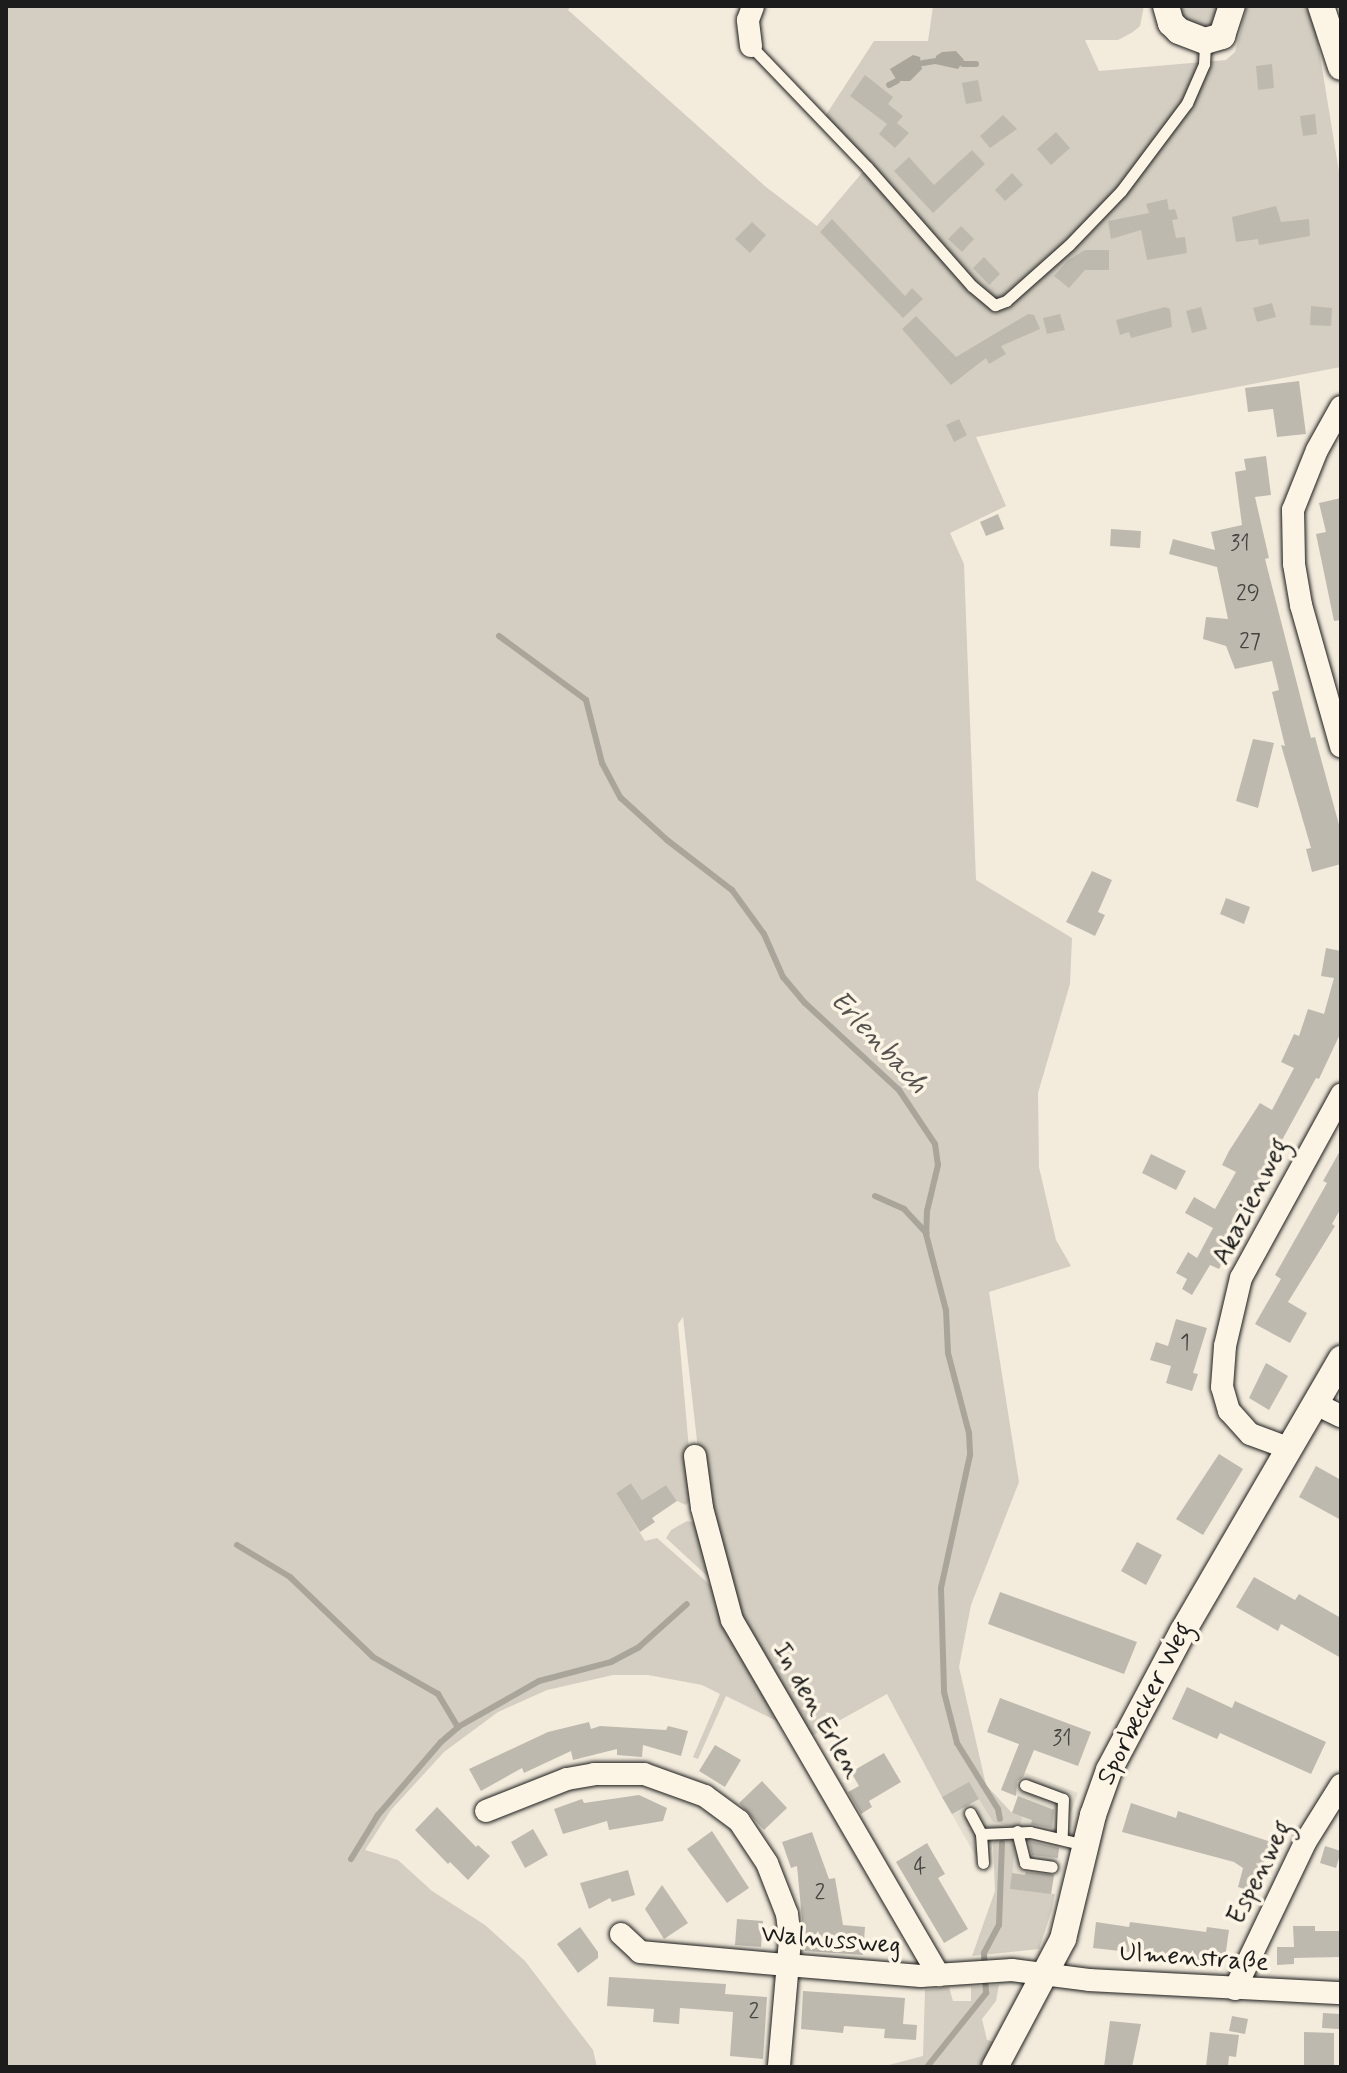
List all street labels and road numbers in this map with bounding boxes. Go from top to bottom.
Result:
street label: Akazienweg [1207,1133,1297,1271]
street label: Sporbecker Weg [1092,1617,1200,1791]
street label: In den Erlen [766,1640,866,1782]
street label: Espenweg [1222,1816,1300,1930]
street label: Walnussweg [760,1919,902,1963]
street label: Ulmenstraße [1118,1938,1270,1980]

